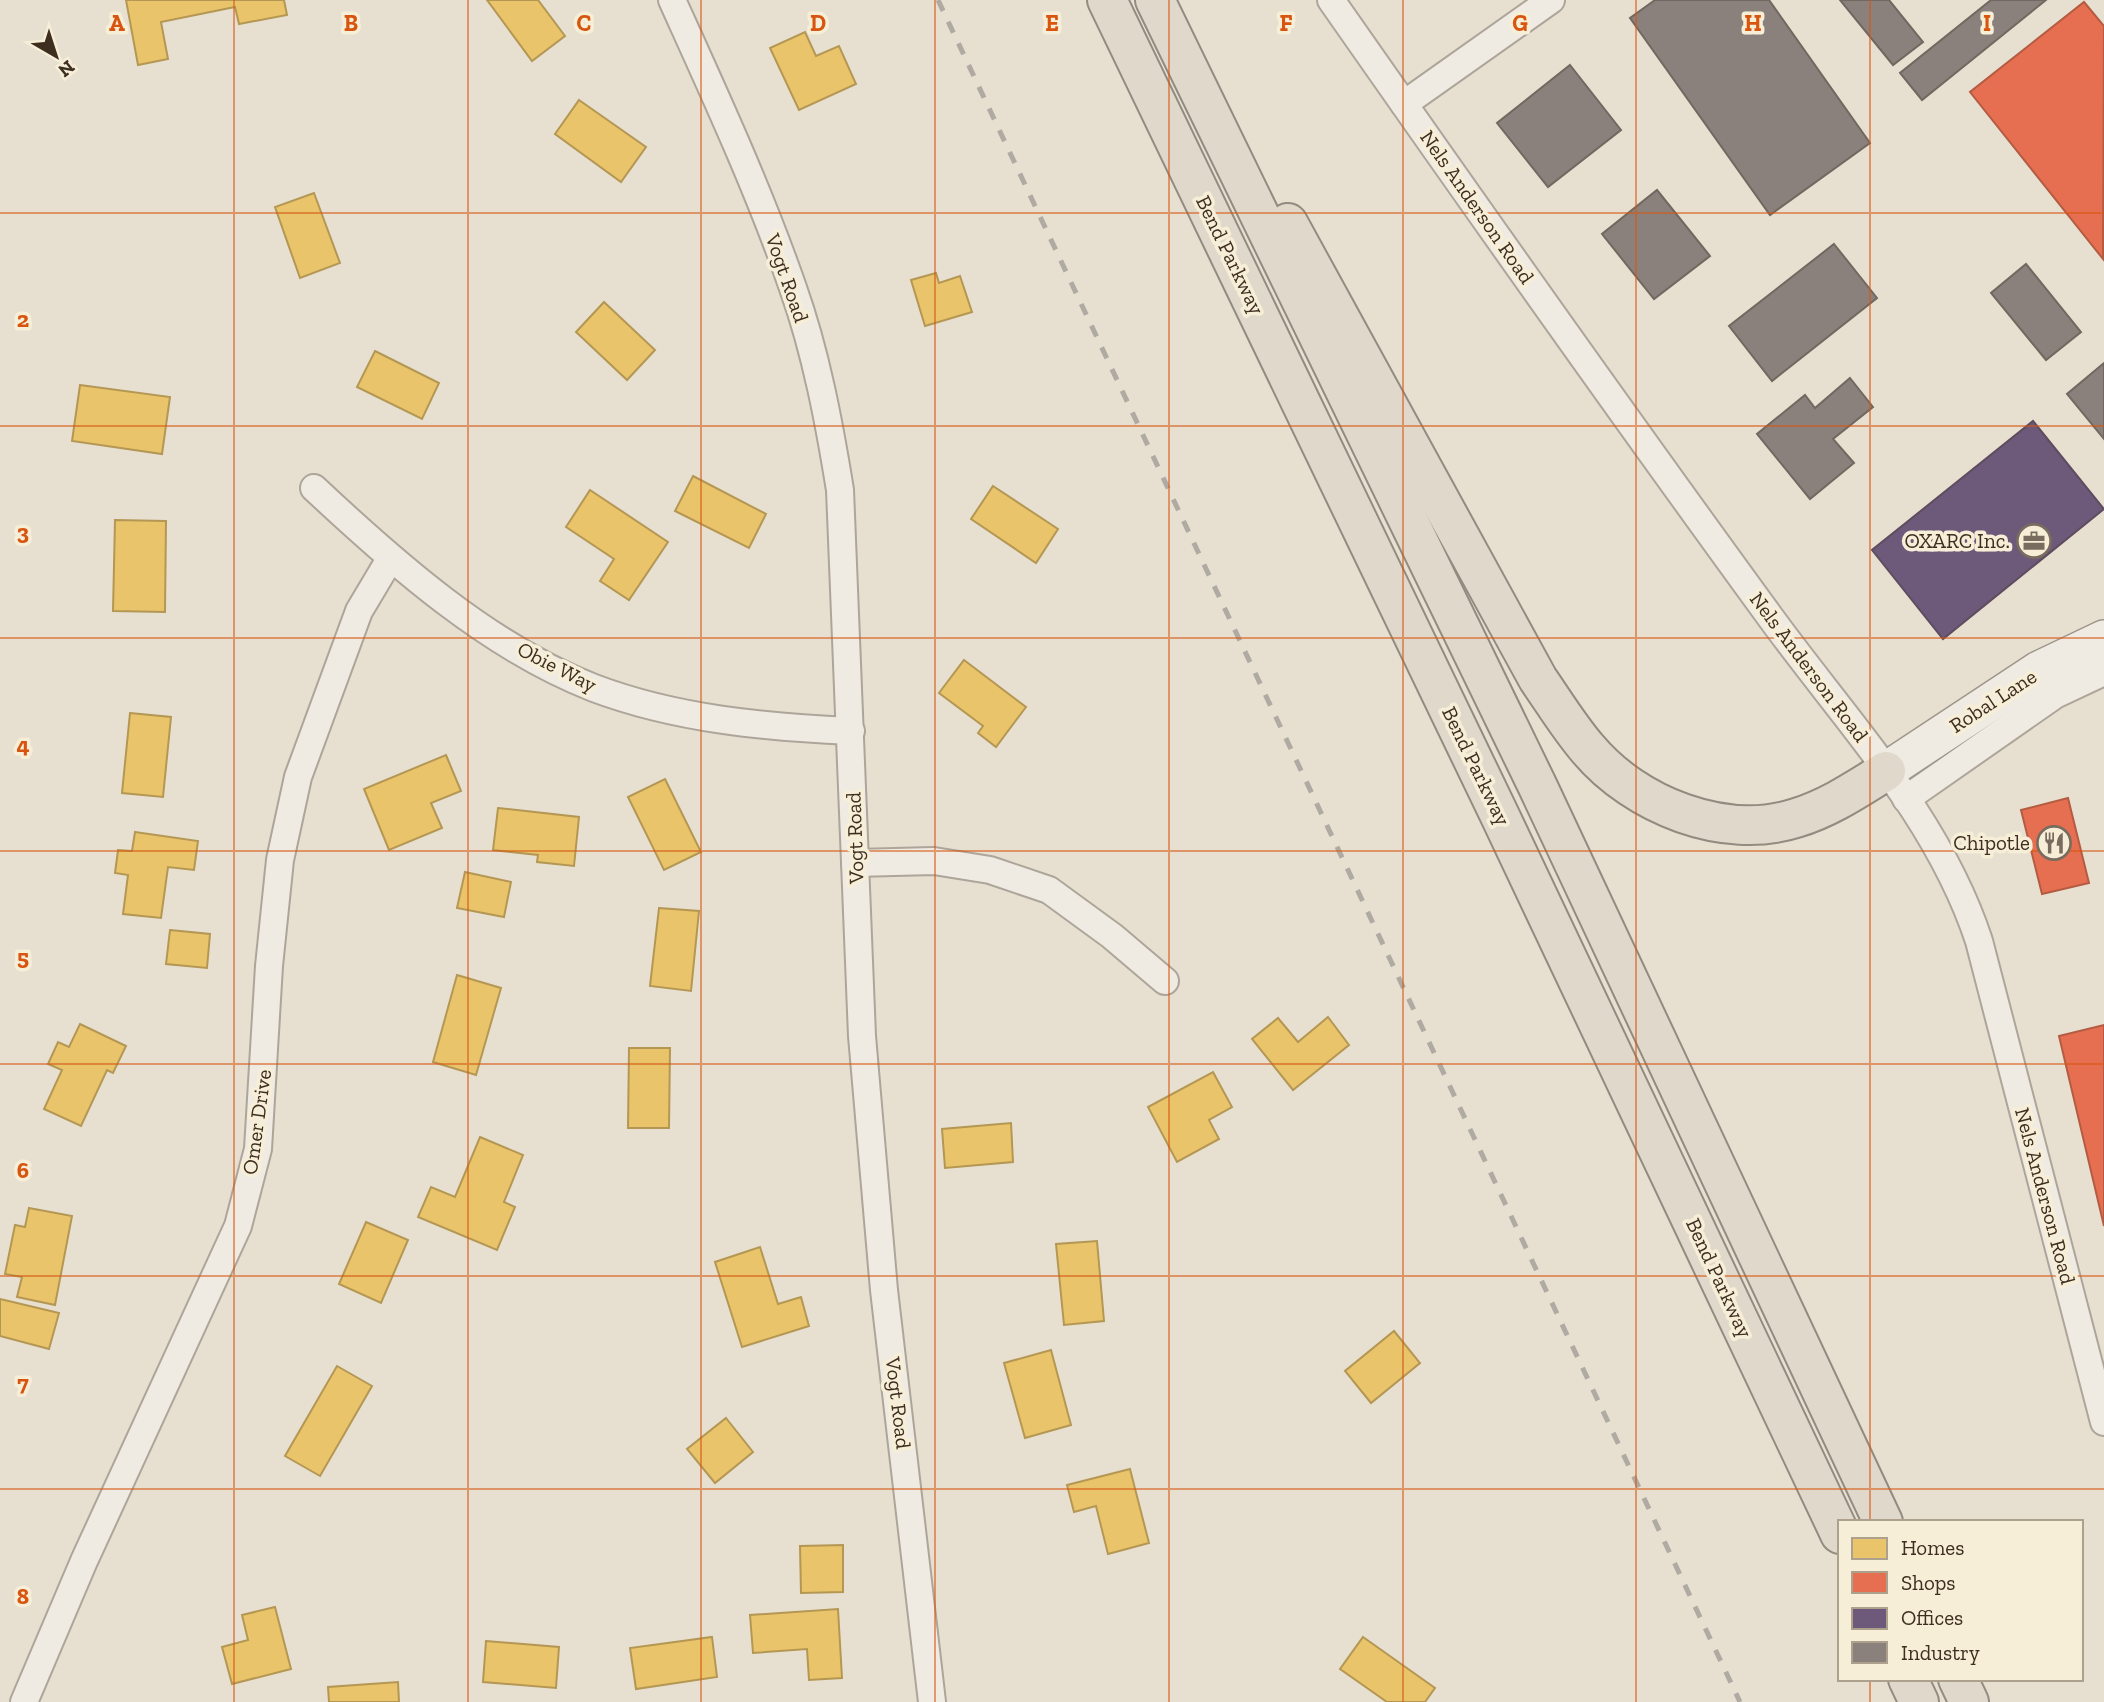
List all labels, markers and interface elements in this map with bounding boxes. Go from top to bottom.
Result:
text: A [109,9,125,37]
text: B [344,9,358,37]
text: C [577,9,591,37]
text: D [810,9,826,37]
text: E [1045,9,1059,37]
text: F [1279,9,1293,37]
text: G [1512,9,1528,37]
text: H [1744,9,1762,37]
text: I [1983,9,1991,37]
north arrow [21,21,91,91]
text: N [54,55,79,82]
street label: Nels Anderson Road [1415,125,1540,289]
street label: Bend Parkway [1191,191,1270,319]
street label: Vogt Road [760,229,814,326]
text: 2 [17,305,29,333]
text: 3 [17,518,29,546]
office icon: OXARC Inc. [2015,522,2053,560]
place label: OXARC Inc. [1904,528,2010,553]
street label: Nels Anderson Road [1745,587,1874,747]
street label: Obie Way [514,636,601,697]
street label: Robal Lane [1945,663,2041,738]
street label: Bend Parkway [1437,702,1516,830]
text: 4 [16,731,30,759]
street label: Vogt Road [840,791,869,886]
restaurant icon: Chipotle [2035,824,2073,862]
place label: Chipotle [1953,830,2030,855]
text: 5 [17,943,29,971]
street label: Omer Drive [237,1068,276,1176]
street label: Nels Anderson Road [2010,1105,2081,1287]
text: 6 [17,1156,29,1184]
street label: Bend Parkway [1681,1214,1758,1342]
street label: Vogt Road [880,1355,917,1451]
text: 7 [17,1369,29,1397]
legend [1838,1520,2083,1681]
text: Homes [1901,1535,1964,1560]
text: Shops [1901,1570,1955,1595]
text: 8 [17,1582,29,1610]
text: Offices [1901,1605,1963,1630]
text: Industry [1901,1640,1980,1665]

